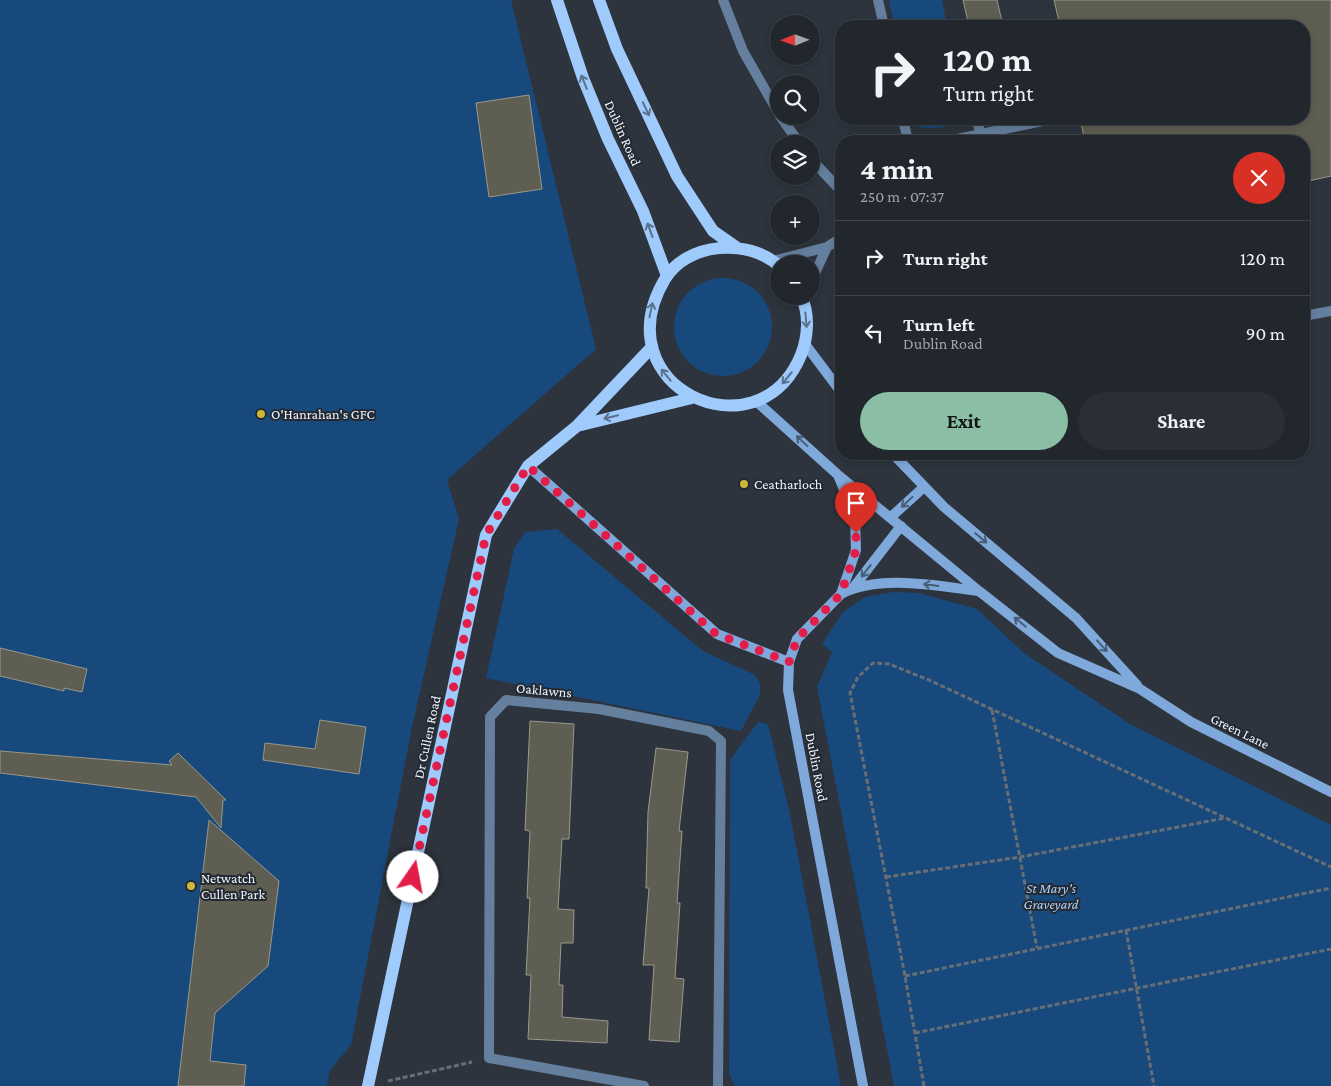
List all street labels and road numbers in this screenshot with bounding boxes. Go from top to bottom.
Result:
street label: Dublin Road [601,98,645,169]
street label: Oaklawns [515,680,573,700]
street label: Dr Cullen Road [410,693,444,780]
street label: Green Lane [1208,710,1272,752]
street label: Dublin Road [802,731,832,803]

